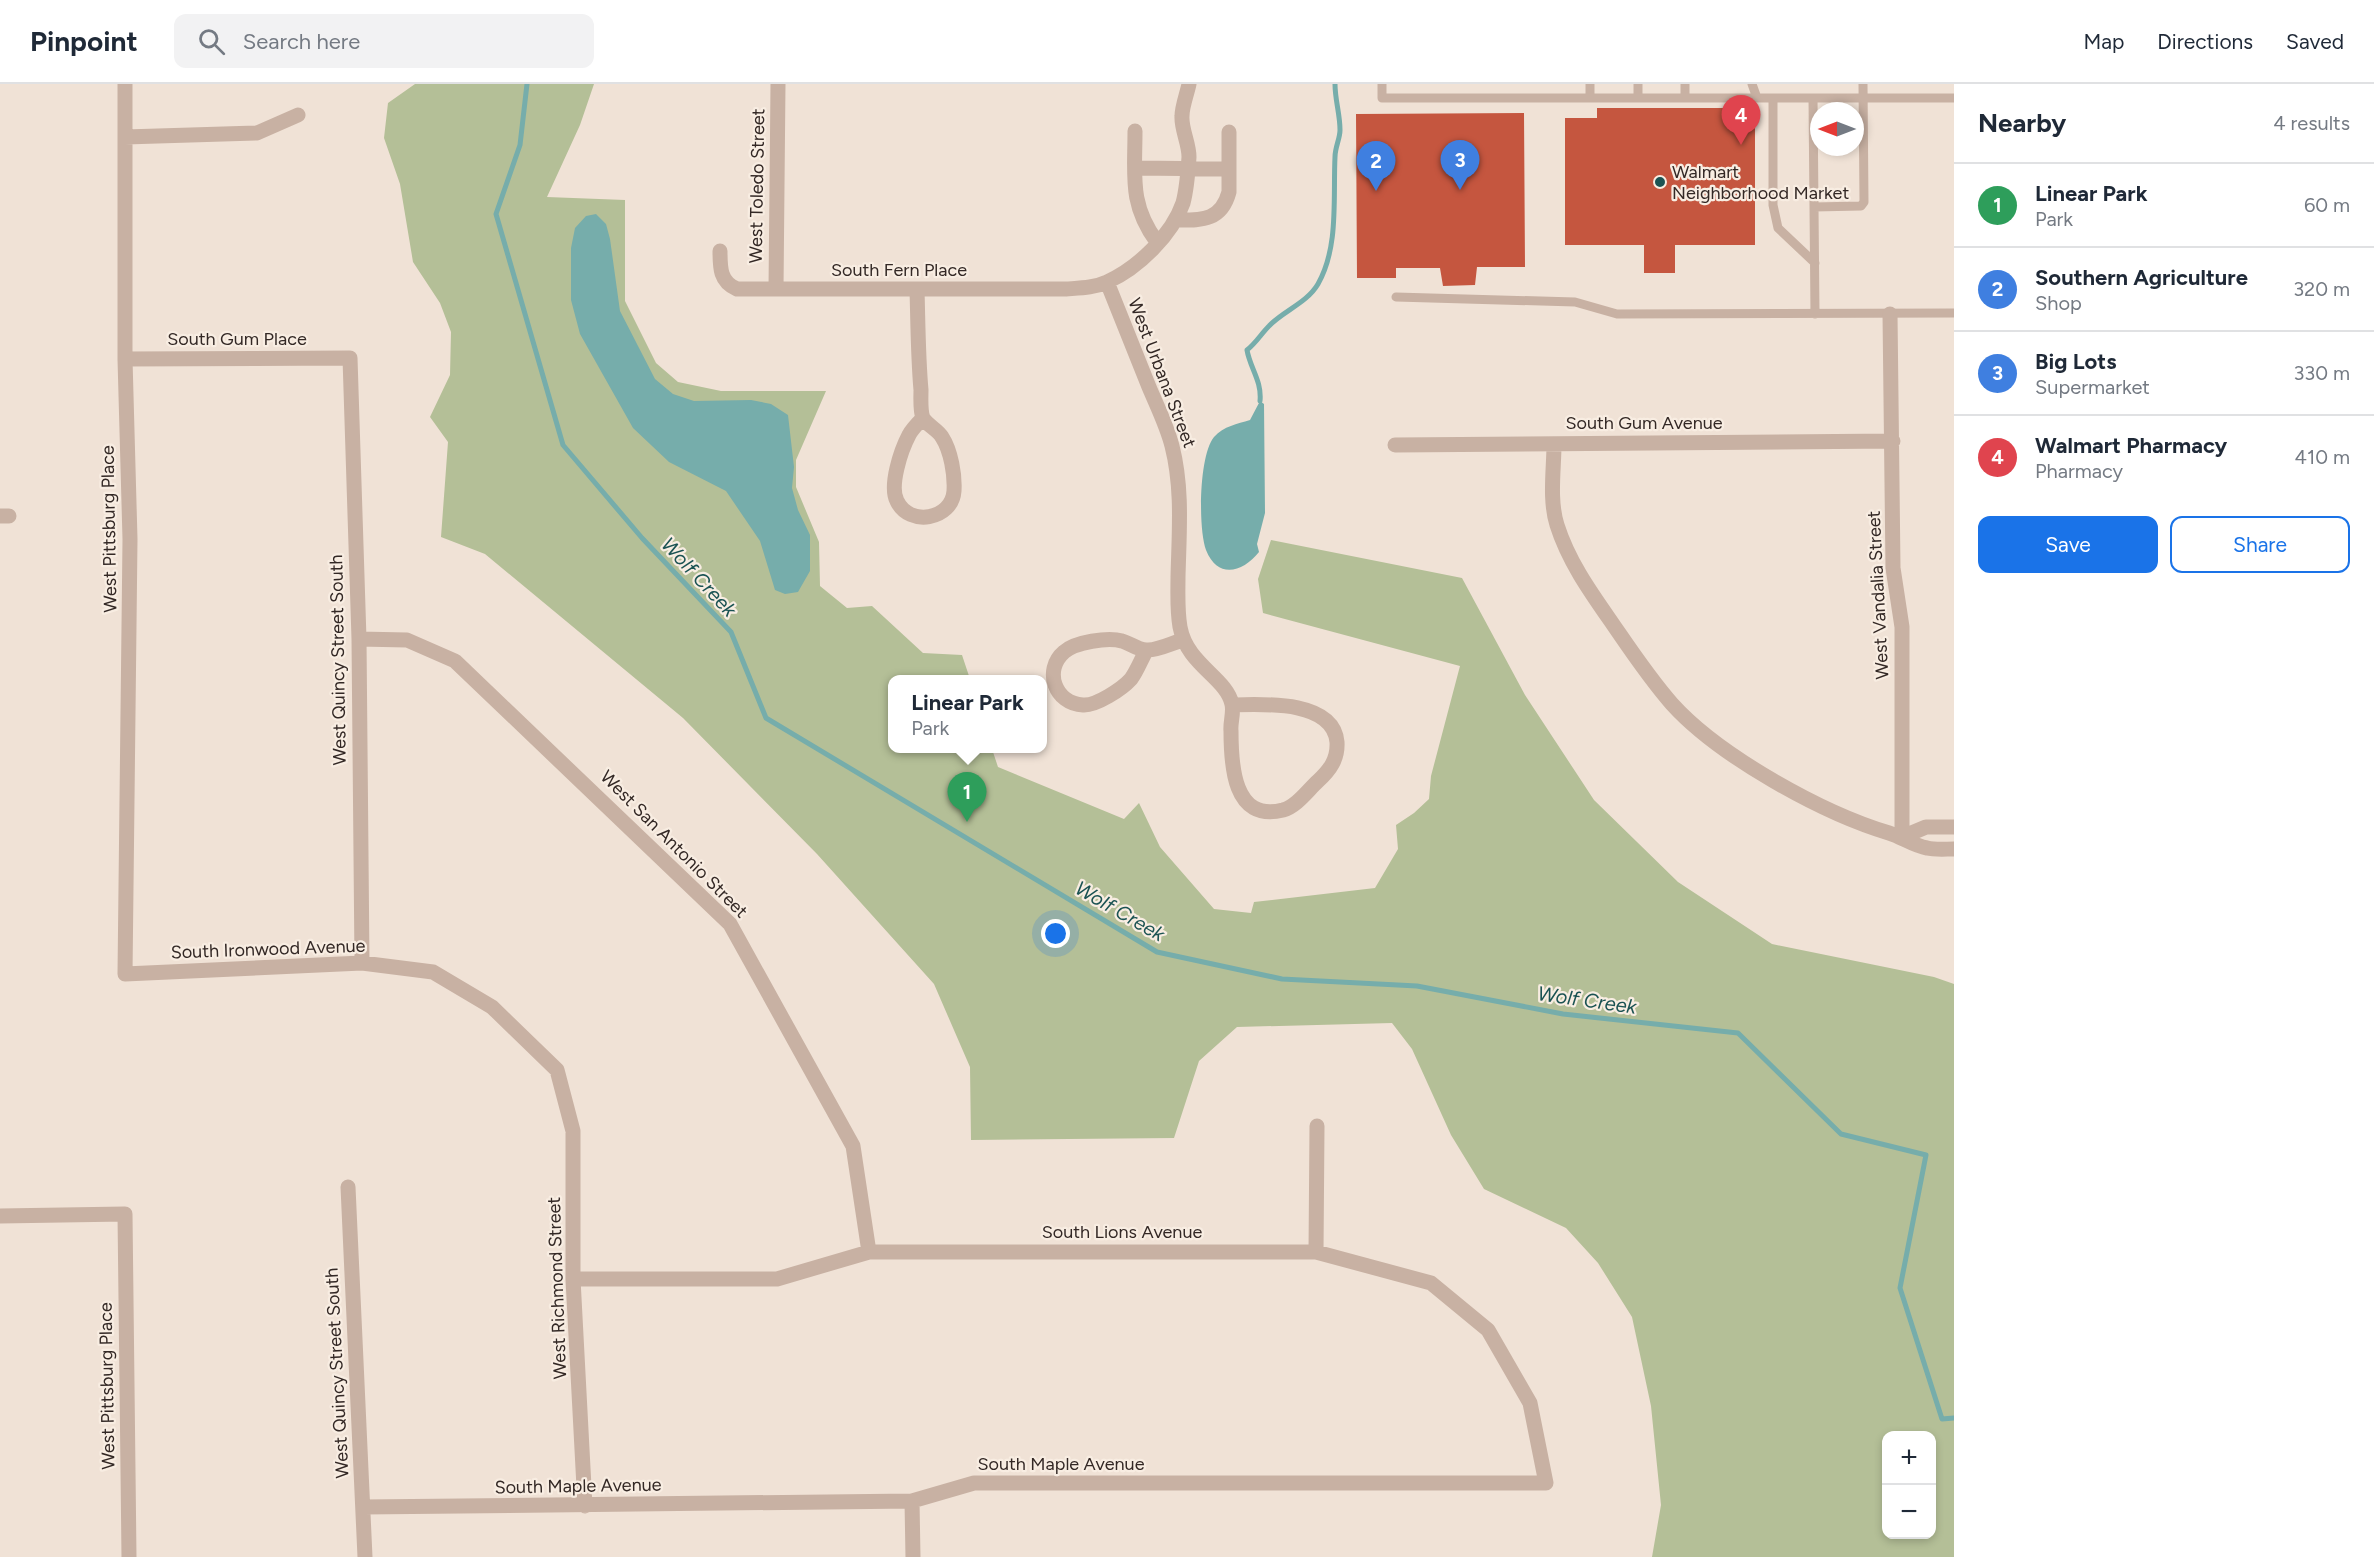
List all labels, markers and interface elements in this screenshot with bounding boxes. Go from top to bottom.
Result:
search box [174,14,594,68]
text: Pinpoint [30,24,138,58]
icon: search [195,25,228,58]
text: Search here [243,28,360,55]
text: Map [2083,29,2124,54]
text: Directions [2157,29,2253,54]
text: Saved [2286,29,2344,54]
pin: 4 [1722,95,1760,145]
north arrow [1810,102,1864,156]
text: Nearby [1978,107,2066,139]
street label: West Toledo Street [745,108,769,264]
text: 4 results [2273,111,2350,135]
pin: 2 [1356,141,1396,191]
pin: 3 [1440,141,1480,190]
place label: Walmart Neighborhood Market [1672,161,1849,204]
marker: Walmart Neighborhood Market [1653,175,1667,189]
text: Linear Park [2035,180,2148,207]
text: 1 [1993,193,2002,217]
text: 60 m [2304,193,2350,217]
text: Park [2035,207,2073,231]
street label: South Fern Place [831,259,967,281]
text: Southern Agriculture [2035,264,2248,291]
text: 2 [1992,277,2003,301]
text: 320 m [2293,277,2350,301]
text: Shop [2035,291,2082,315]
street label: West Urbana Street [1123,295,1201,451]
street label: South Gum Place [167,328,307,350]
text: Big Lots [2035,348,2116,375]
text: 3 [1992,361,2003,385]
text: 330 m [2293,361,2350,385]
text: Supermarket [2035,375,2150,399]
street label: South Gum Avenue [1565,412,1723,434]
text: Walmart Pharmacy [2035,432,2227,459]
street label: West Pittsburg Place [97,445,121,613]
text: 4 [1991,445,2004,469]
text: 410 m [2295,445,2350,469]
text: Pharmacy [2035,459,2123,483]
street label: West Vandalia Street [1863,510,1893,680]
button: Save [1978,516,2158,573]
button: Share [2170,516,2350,573]
water label: Wolf Creek [656,532,743,623]
street label: West Quincy Street South [325,554,351,766]
popup [888,675,1047,753]
text: Linear Park [911,689,1024,716]
text: Park [911,716,949,740]
street label: West San Antonio Street [596,766,753,923]
pin: 1 [948,772,986,822]
water label: Wolf Creek [1071,876,1170,947]
your location [1041,919,1070,948]
street label: South Ironwood Avenue [170,935,366,963]
water label: Wolf Creek [1536,981,1639,1019]
street label: West Richmond Street [543,1196,571,1380]
street label: South Lions Avenue [1042,1221,1202,1243]
street label: West Quincy Street South [320,1267,354,1479]
street label: West Pittsburg Place [95,1302,119,1470]
map controls [1882,1431,1936,1539]
button: + [1882,1431,1936,1485]
street label: South Maple Avenue [978,1453,1145,1475]
street label: South Maple Avenue [494,1474,662,1498]
button: − [1882,1485,1936,1539]

